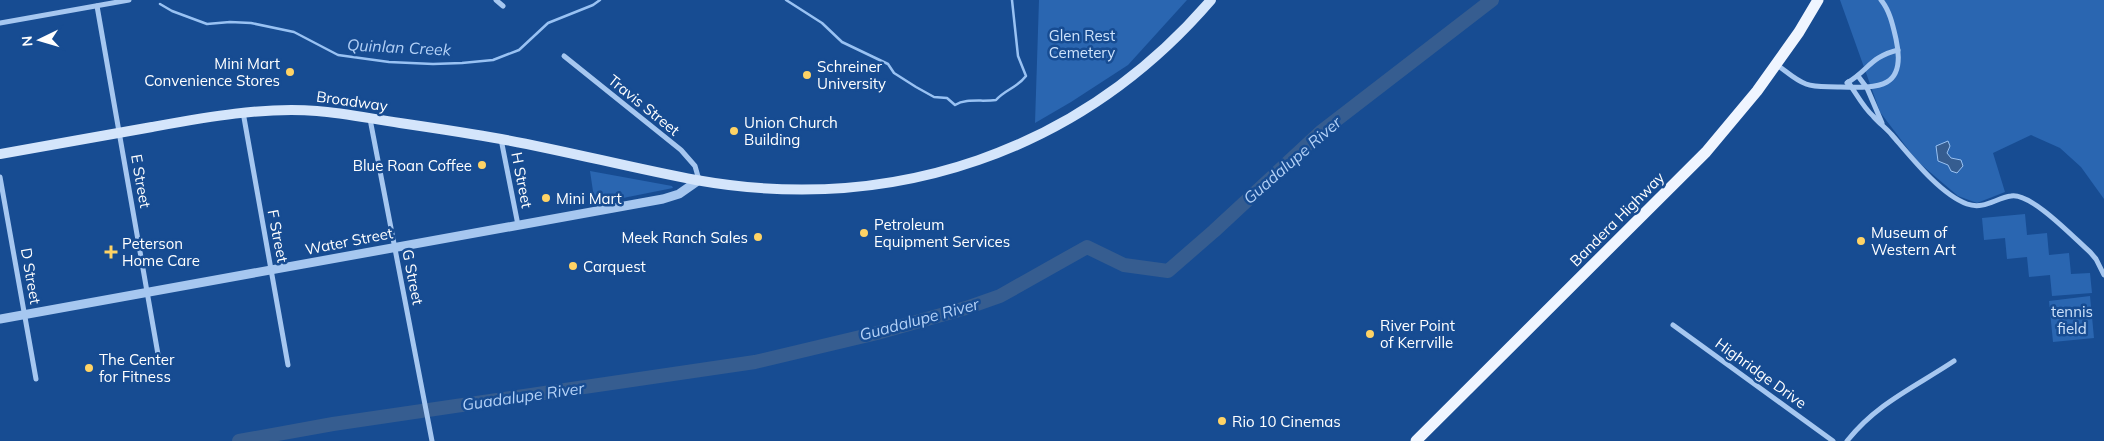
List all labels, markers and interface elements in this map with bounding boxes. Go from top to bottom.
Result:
north arrow [15,15,65,65]
park label: Glen Rest Cemetery [1049,26,1115,62]
water label: Quinlan Creek [347,34,452,60]
text: N [18,35,36,47]
place label: Mini Mart Convenience Stores [144,54,280,90]
place label: Schreiner University [817,57,886,93]
marker: Mini Mart Convenience Stores [284,66,296,78]
marker: Schreiner University [801,69,813,81]
street label: Travis Street [604,70,684,140]
street label: Broadway [315,87,389,115]
water label: Guadalupe River [1239,111,1346,208]
place label: Union Church Building [744,113,838,149]
marker: Union Church Building [728,125,740,137]
street label: H Street [507,150,537,210]
street label: E Street [127,153,155,209]
place label: Blue Roan Coffee [353,156,472,175]
marker: Blue Roan Coffee [476,159,488,171]
street label: Bandera Highway [1566,168,1668,270]
place label: Mini Mart [556,189,622,208]
marker: Mini Mart [540,192,552,204]
street label: F Street [264,208,292,264]
place label: Petroleum Equipment Services [874,215,1010,251]
street label: Water Street [304,223,394,259]
place label: Museum of Western Art [1871,223,1956,259]
marker: Petroleum Equipment Services [858,227,870,239]
place label: Meek Ranch Sales [621,228,748,247]
marker: Meek Ranch Sales [752,231,764,243]
place label: Peterson Home Care [122,234,200,270]
marker: Museum of Western Art [1855,235,1867,247]
marker: Peterson Home Care [104,245,118,259]
street label: D Street [17,246,45,306]
street label: G Street [398,248,428,306]
place label: Carquest [583,257,646,276]
marker: Carquest [567,260,579,272]
water label: Guadalupe River [857,293,982,345]
park label: tennis field [2051,302,2093,338]
place label: River Point of Kerrville [1380,316,1455,352]
marker: River Point of Kerrville [1364,328,1376,340]
street label: Highridge Drive [1712,333,1810,413]
place label: The Center for Fitness [99,350,175,386]
marker: The Center for Fitness [83,362,95,374]
water label: Guadalupe River [461,377,586,414]
place label: Rio 10 Cinemas [1232,412,1341,431]
marker: Rio 10 Cinemas [1216,415,1228,427]

